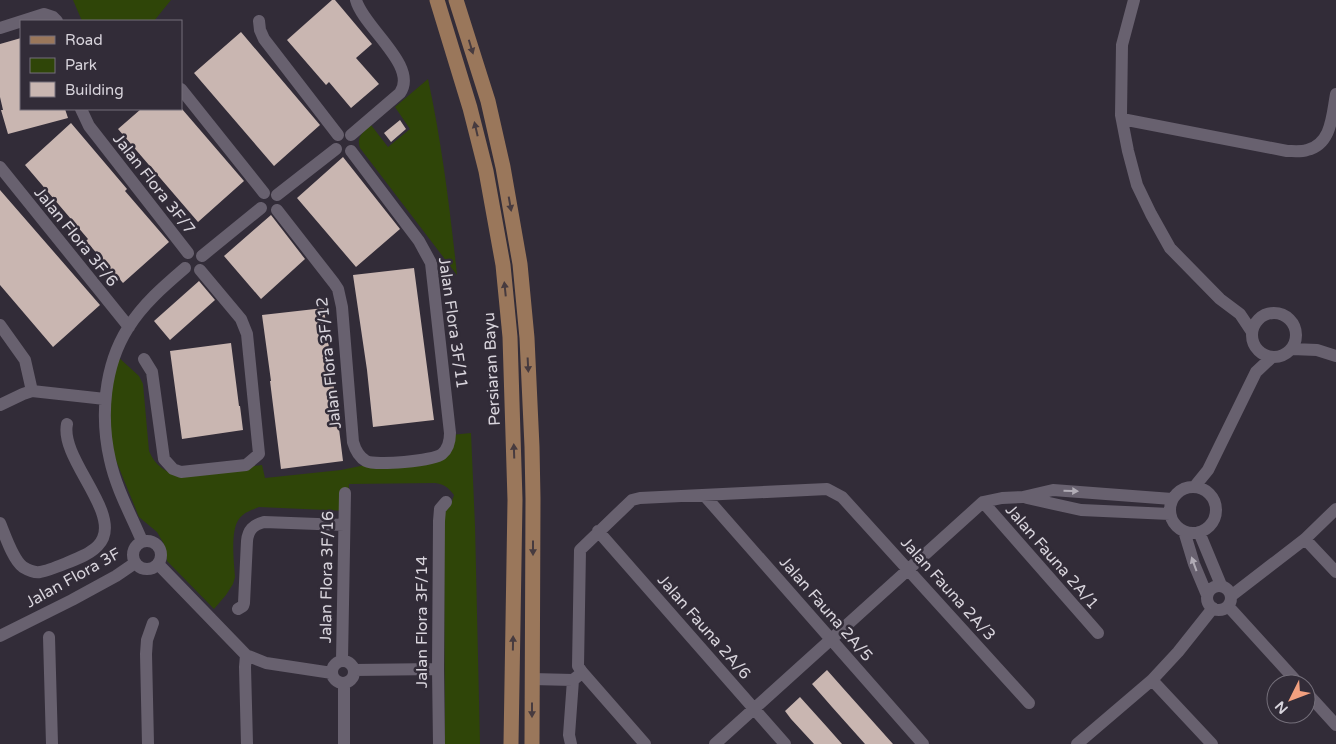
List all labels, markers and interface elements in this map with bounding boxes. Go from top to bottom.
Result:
legend [20,20,182,110]
text: Road [65,31,103,49]
one-way arrow [467,39,475,54]
text: Park [65,56,97,74]
text: Building [65,81,124,99]
one-way arrow [472,122,480,137]
street label: Jalan Flora 3F/7 [108,130,200,238]
street label: Jalan Flora 3F/6 [30,183,122,291]
one-way arrow [506,197,514,213]
street label: Jalan Flora 3F/11 [434,256,472,390]
one-way arrow [501,281,509,297]
street label: Jalan Flora 3F/12 [312,296,346,430]
street label: Persiaran Bayu [479,312,505,426]
one-way arrow [525,358,533,374]
one-way arrow [510,443,518,459]
one-way arrow [1063,487,1079,495]
street label: Jalan Fauna 2A/1 [1001,500,1103,614]
street label: Jalan Flora 3F/16 [316,511,338,643]
street label: Jalan Fauna 2A/3 [896,533,1000,645]
one-way arrow [529,540,537,556]
street label: Jalan Flora 3F [22,543,124,612]
street label: Jalan Fauna 2A/5 [775,552,877,666]
street label: Jalan Flora 3F/14 [412,556,432,688]
one-way arrow [1190,556,1198,571]
street label: Jalan Fauna 2A/6 [653,570,755,684]
one-way arrow [509,635,517,651]
north arrow [1266,674,1316,724]
text: N [1272,697,1292,717]
one-way arrow [528,702,536,718]

